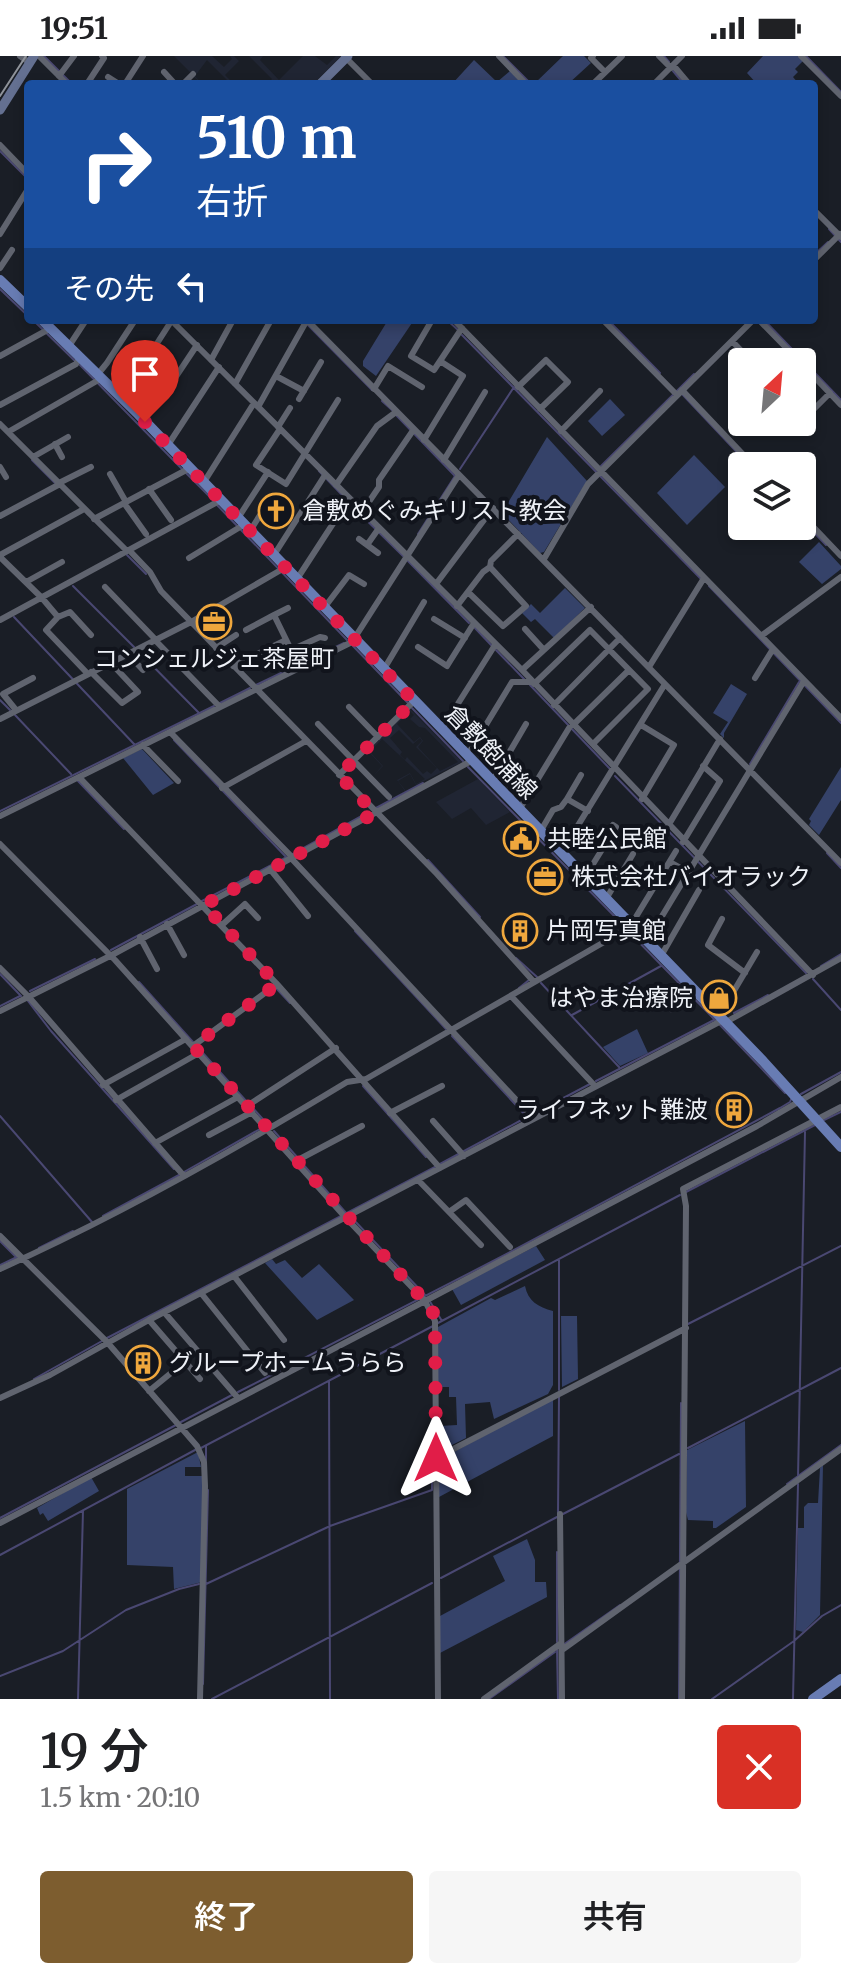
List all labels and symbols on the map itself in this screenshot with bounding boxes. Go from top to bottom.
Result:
pin [111,340,179,422]
north arrow [728,348,816,436]
church icon: 倉敷めぐみキリスト教会 [257,492,295,530]
place label: 倉敷めぐみキリスト教会 [302,495,567,526]
office icon: コンシェルジェ茶屋町 [195,603,233,641]
place label: コンシェルジェ茶屋町 [94,643,334,674]
street label: 倉敷飽浦線 [439,698,544,806]
public building icon: 共睦公民館 [502,820,540,858]
place label: 共睦公民館 [547,823,667,854]
office icon: 株式会社バイオラック [526,858,564,896]
place label: 株式会社バイオラック [571,861,811,892]
building icon: 片岡写真館 [501,912,539,950]
place label: 片岡写真館 [546,915,666,946]
shop icon: はやま治療院 [700,979,738,1017]
place label: はやま治療院 [549,982,693,1013]
building icon: ライフネット難波 [715,1091,753,1129]
place label: ライフネット難波 [516,1094,708,1125]
building icon: グループホームうらら [124,1344,162,1382]
place label: グループホームうらら [169,1347,407,1378]
position arrow [394,1416,478,1500]

